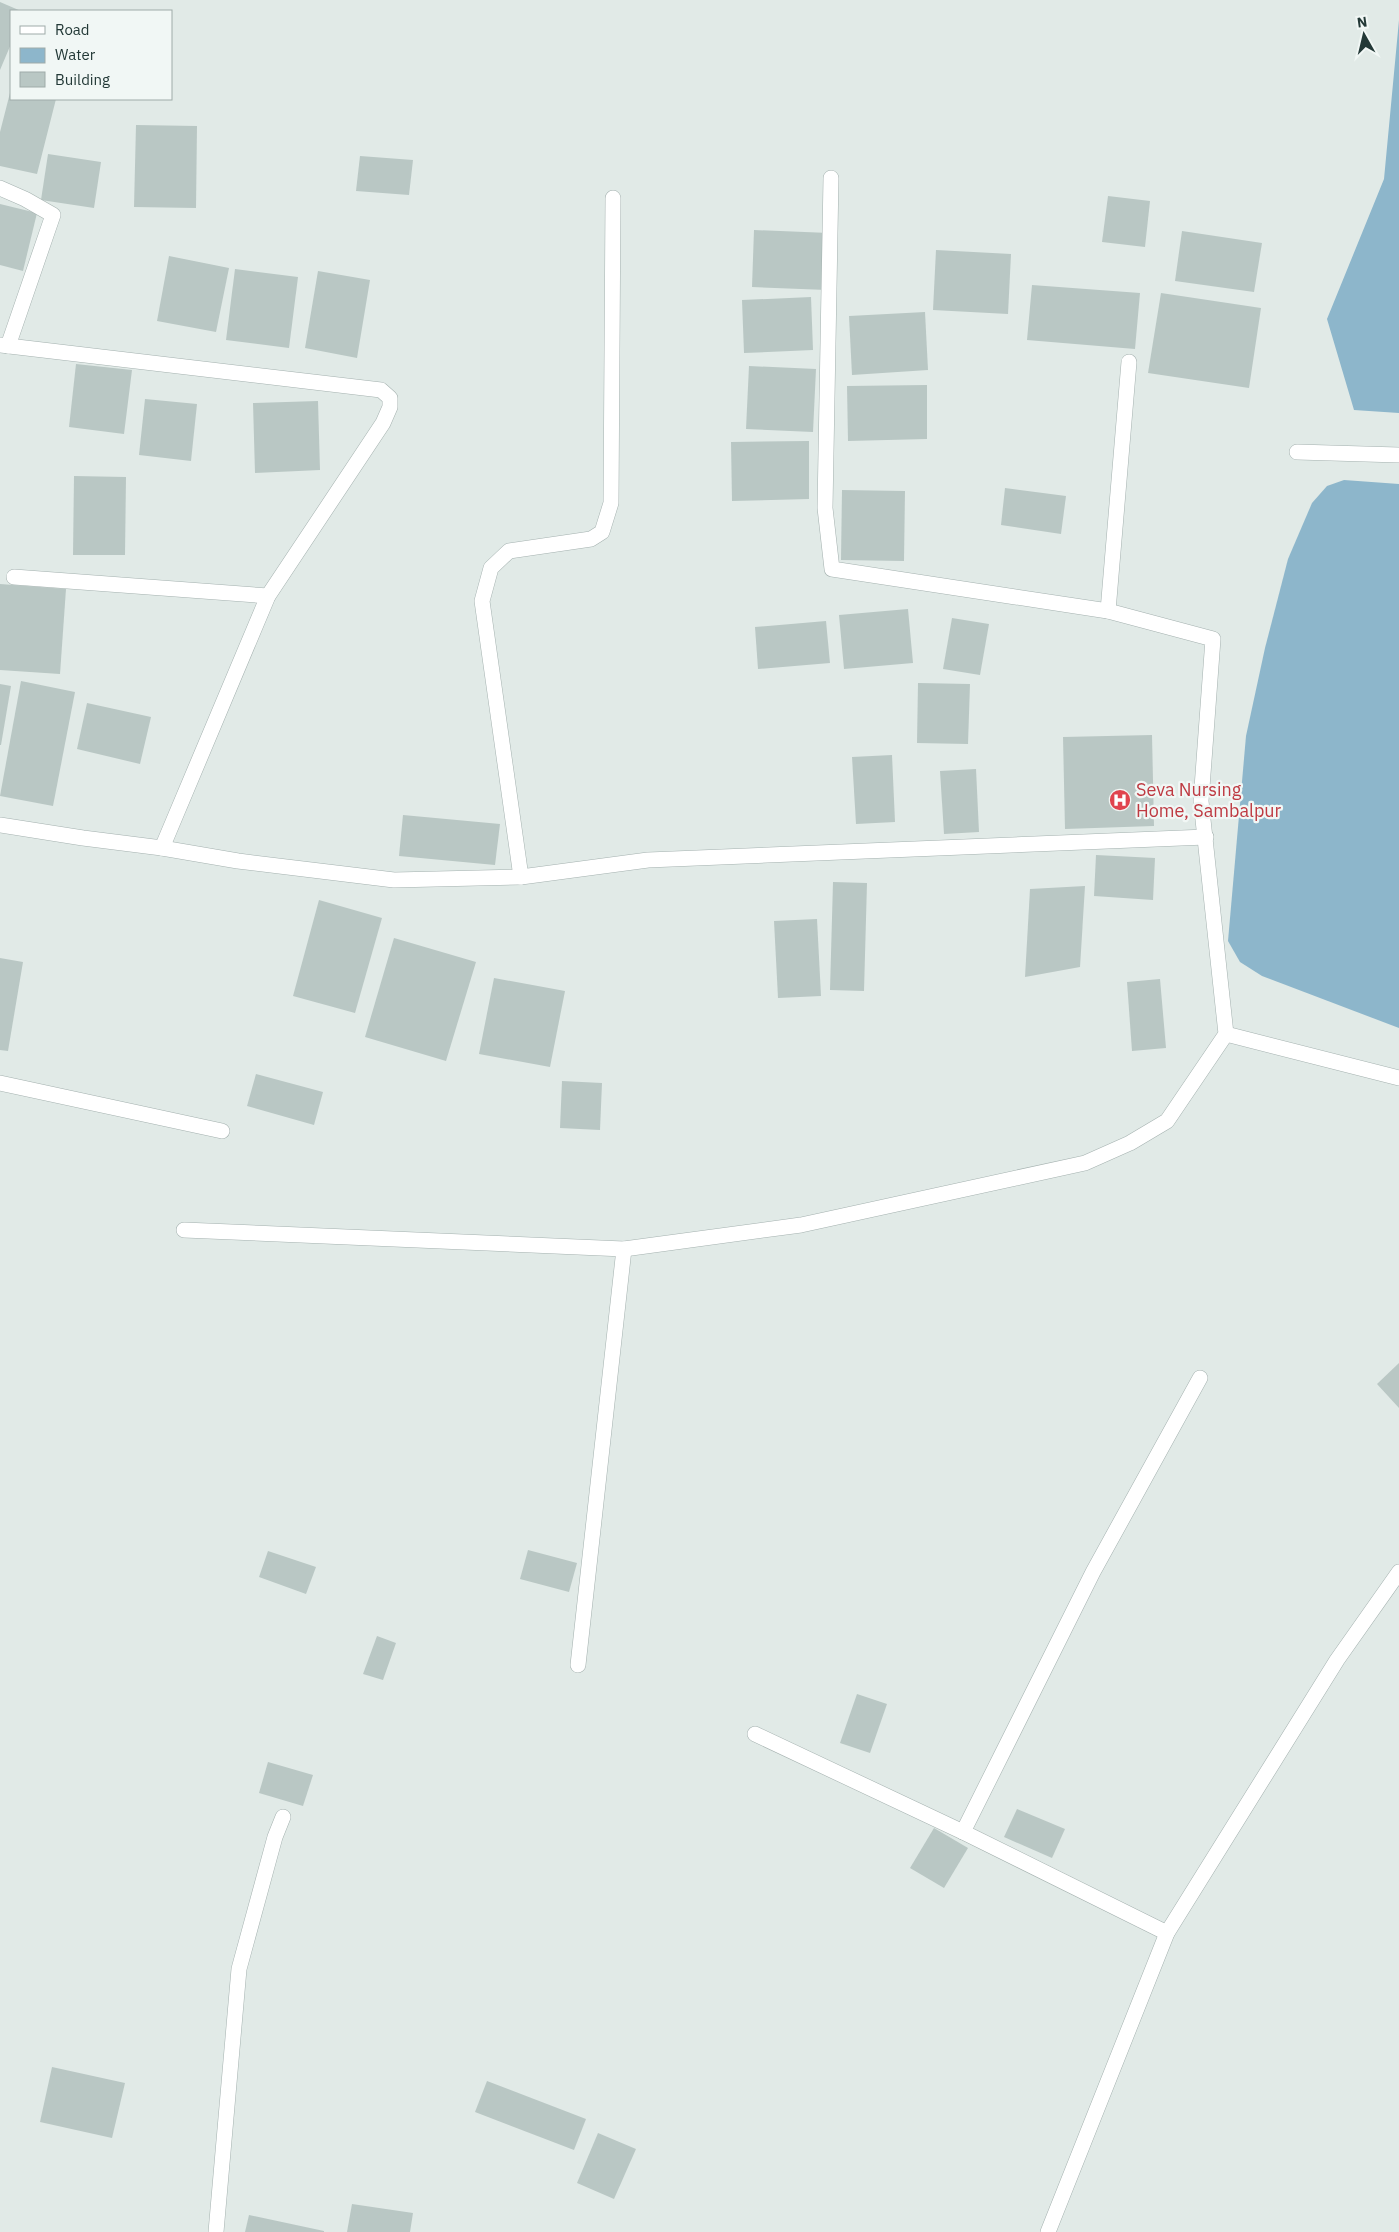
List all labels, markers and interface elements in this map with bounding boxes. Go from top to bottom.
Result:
legend [10,10,172,100]
north arrow [1339,10,1389,60]
text: N [1356,13,1368,32]
text: Road [55,20,90,39]
text: Water [55,45,96,64]
text: Building [55,70,110,89]
place label: Seva Nursing Home, Sambalpur [1136,778,1282,822]
hospital icon: Seva Nursing Home, Sambalpur [1108,788,1132,812]

